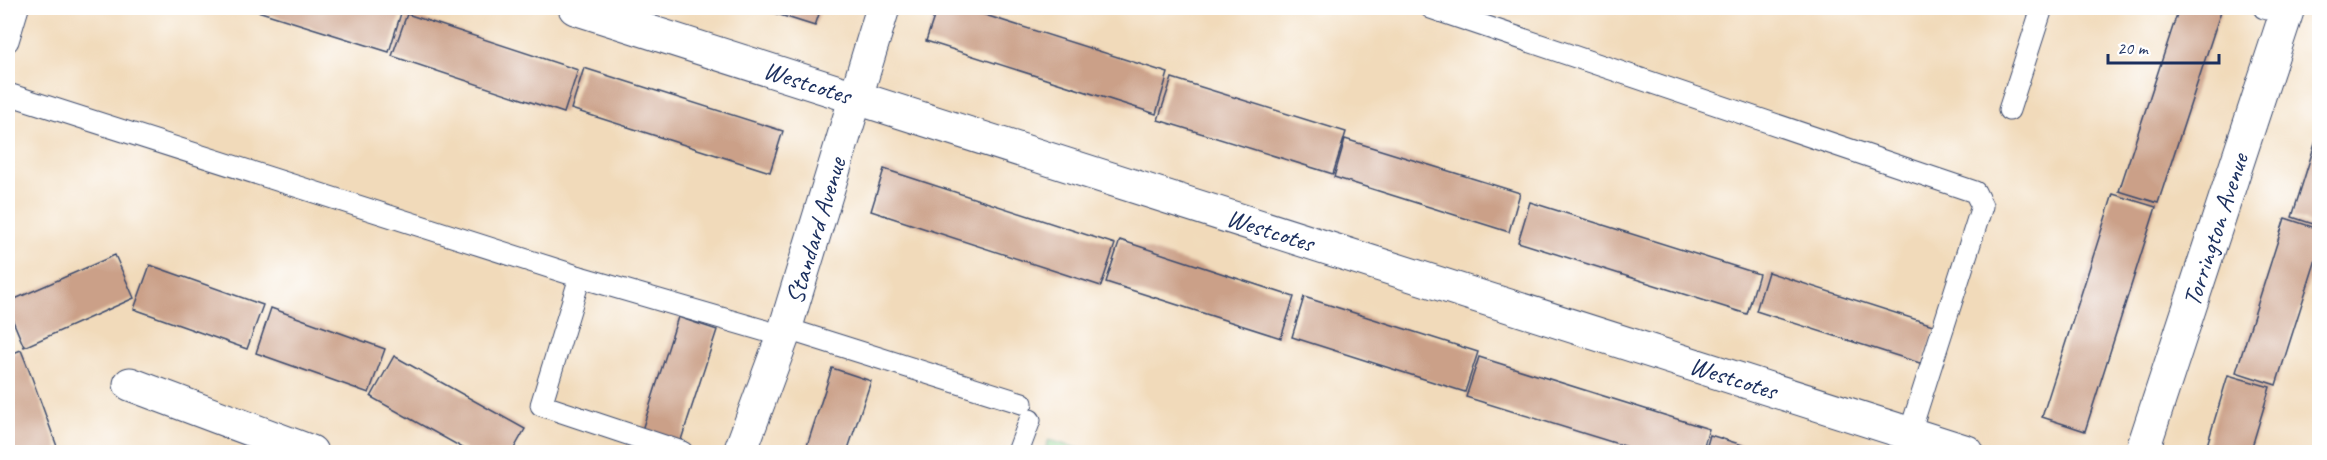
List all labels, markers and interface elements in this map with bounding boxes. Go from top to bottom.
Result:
scale bar [2108,27,2219,65]
text: 20 m [2117,37,2150,59]
street label: Westcotes [760,53,857,113]
street label: Torrington Avenue [2175,148,2257,310]
street label: Standard Avenue [778,152,854,308]
street label: Westcotes [1223,201,1320,260]
street label: Westcotes [1686,349,1783,408]

